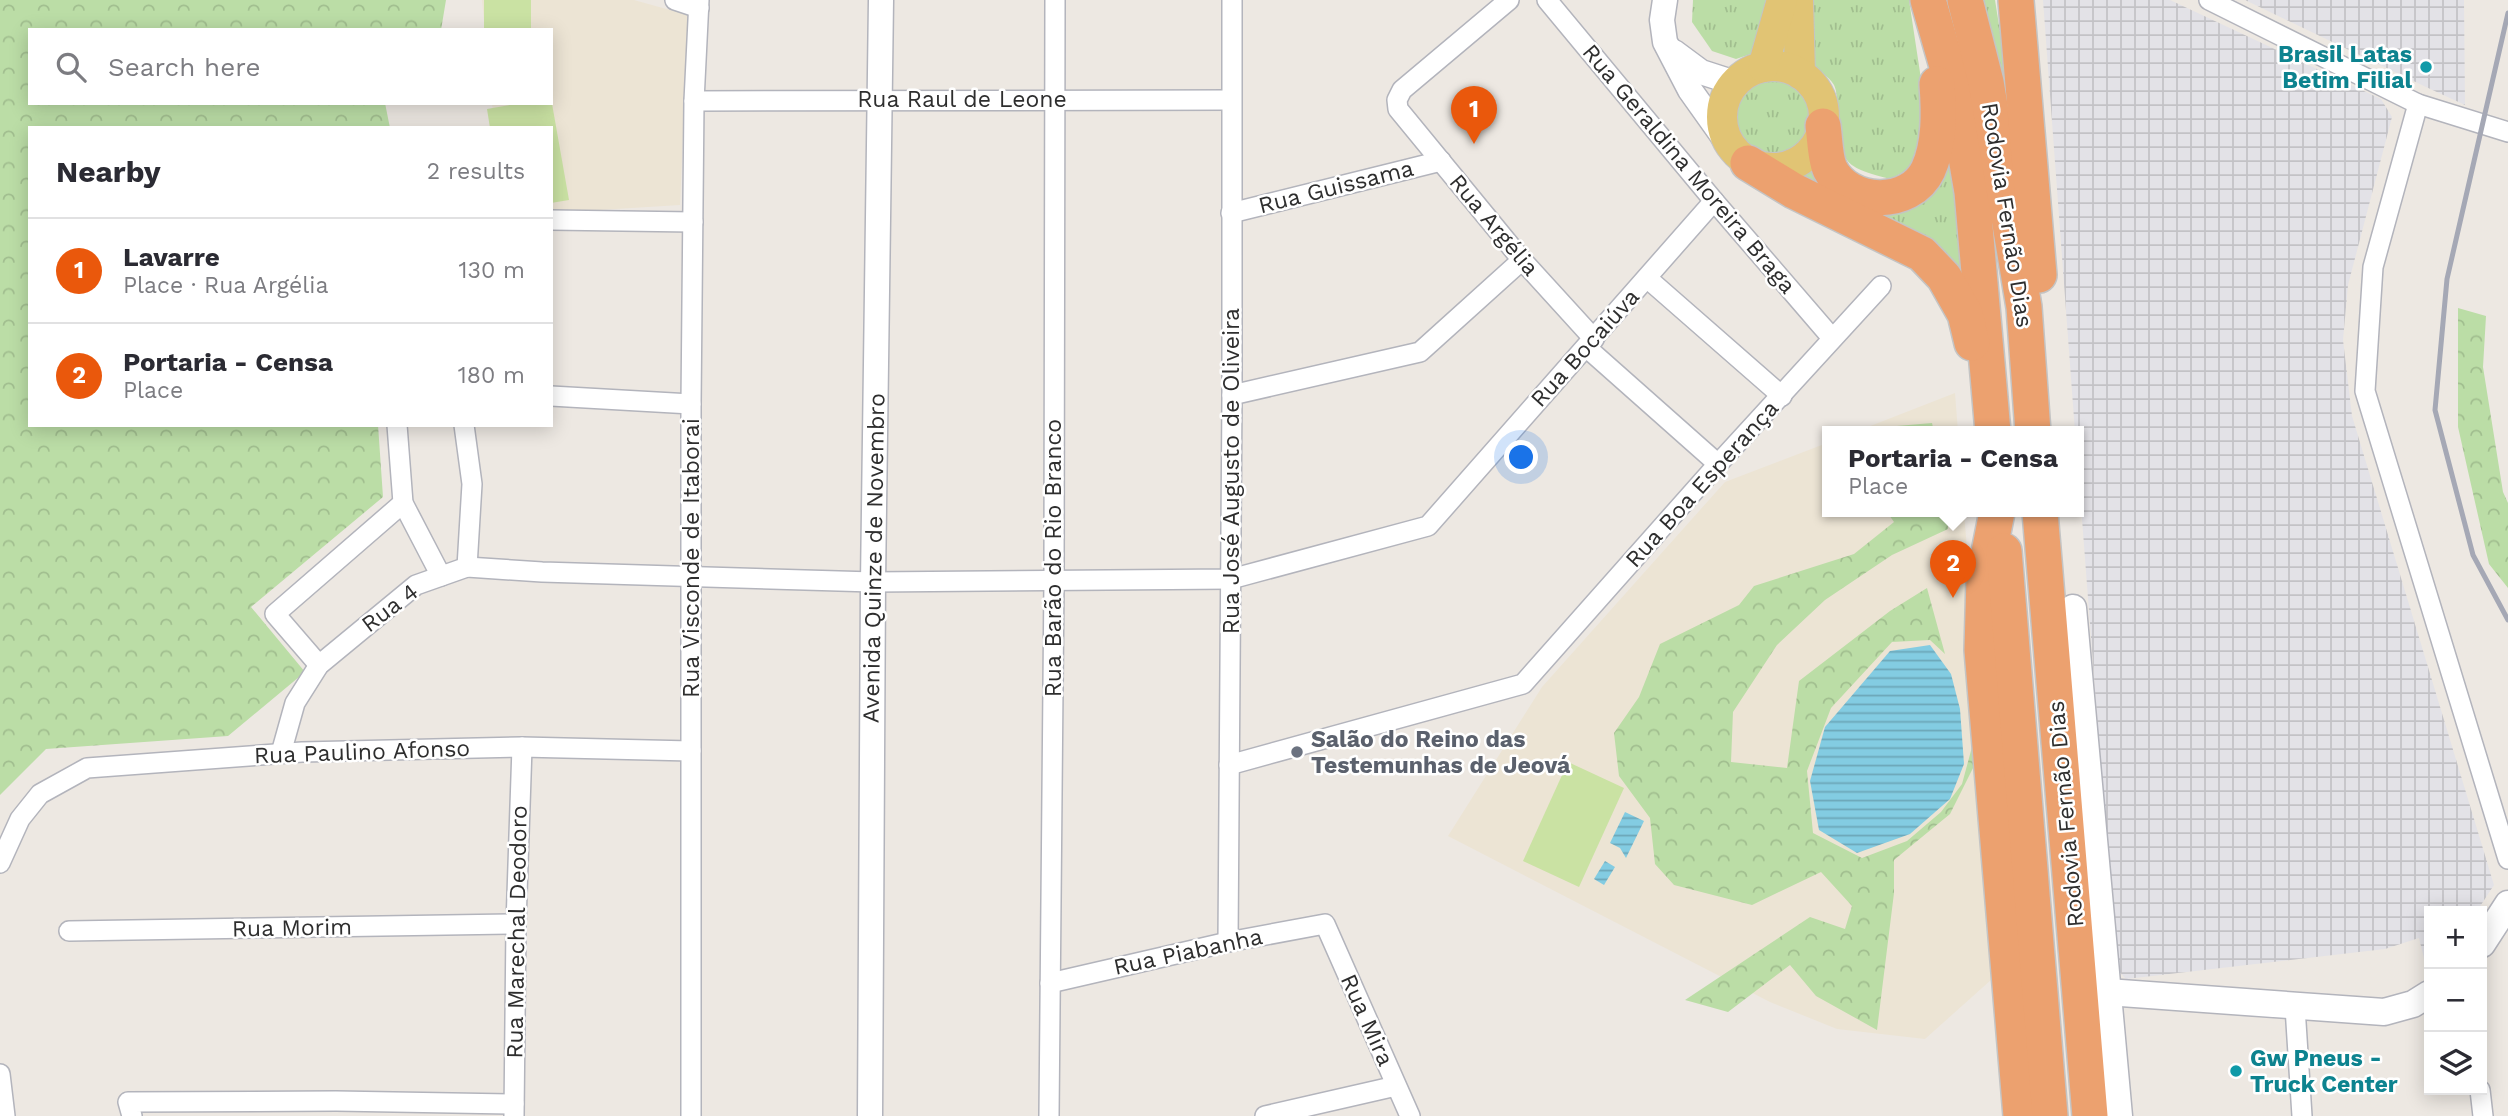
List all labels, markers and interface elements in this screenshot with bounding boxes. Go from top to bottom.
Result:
search box [28,28,553,105]
street label: Rua Geraldina Moreira Braga [1577,39,1801,299]
place label: Brasil Latas Betim Filial [2278,41,2412,94]
icon: search [52,48,90,86]
text: Search here [108,52,260,82]
marker: Brasil Latas Betim Filial [2418,59,2434,75]
street label: Rua Raul de Leone [857,86,1067,113]
pin: 1 [1451,86,1497,144]
street label: Rodovia Fernão Dias [1976,101,2038,329]
text: Nearby [56,154,161,189]
street label: Rua Guissama [1256,155,1416,219]
text: 2 results [427,158,525,185]
street label: Rua Argélia [1444,169,1544,281]
text: Lavarre [123,242,220,272]
text: 1 [74,257,84,284]
text: 130 m [459,257,525,284]
text: Place · Rua Argélia [123,272,328,299]
street label: Rua Bocaiúva [1525,283,1645,413]
street label: Rua José Augusto de Oliveira [1218,308,1245,634]
text: Portaria - Censa [123,347,333,377]
text: 2 [72,362,86,389]
text: 180 m [458,362,525,389]
text: Place [123,377,183,404]
street label: Avenida Quinze de Novembro [858,393,890,723]
street label: Rua Boa Esperança [1620,395,1784,573]
street label: Rua Visconde de Itaborai [678,418,705,698]
street label: Rua Barão do Rio Branco [1040,419,1067,697]
popup [1822,426,2084,517]
your location [1504,440,1538,474]
text: Portaria - Censa [1848,443,2058,473]
text: Place [1848,473,1908,500]
pin: 2 [1930,540,1976,598]
street label: Rua 4 [356,578,424,638]
street label: Rodovia Fernão Dias [2043,700,2089,928]
place label: Salão do Reino das Testemunhas de Jeová [1311,726,1571,779]
street label: Rua Paulino Afonso [253,735,471,769]
marker: Salão do Reino das Testemunhas de Jeová [1289,744,1305,760]
street label: Rua Marechal Deodoro [501,805,533,1059]
map controls [2424,906,2487,1095]
button: + [2424,906,2487,969]
street label: Rua Morim [232,913,352,943]
street label: Rua Piabanha [1111,923,1265,981]
button: − [2424,969,2487,1032]
street label: Rua Mira [1335,970,1399,1070]
button: layers [2424,1032,2487,1095]
place label: Gw Pneus - Truck Center [2250,1045,2398,1098]
marker: Gw Pneus - Truck Center [2228,1063,2244,1079]

